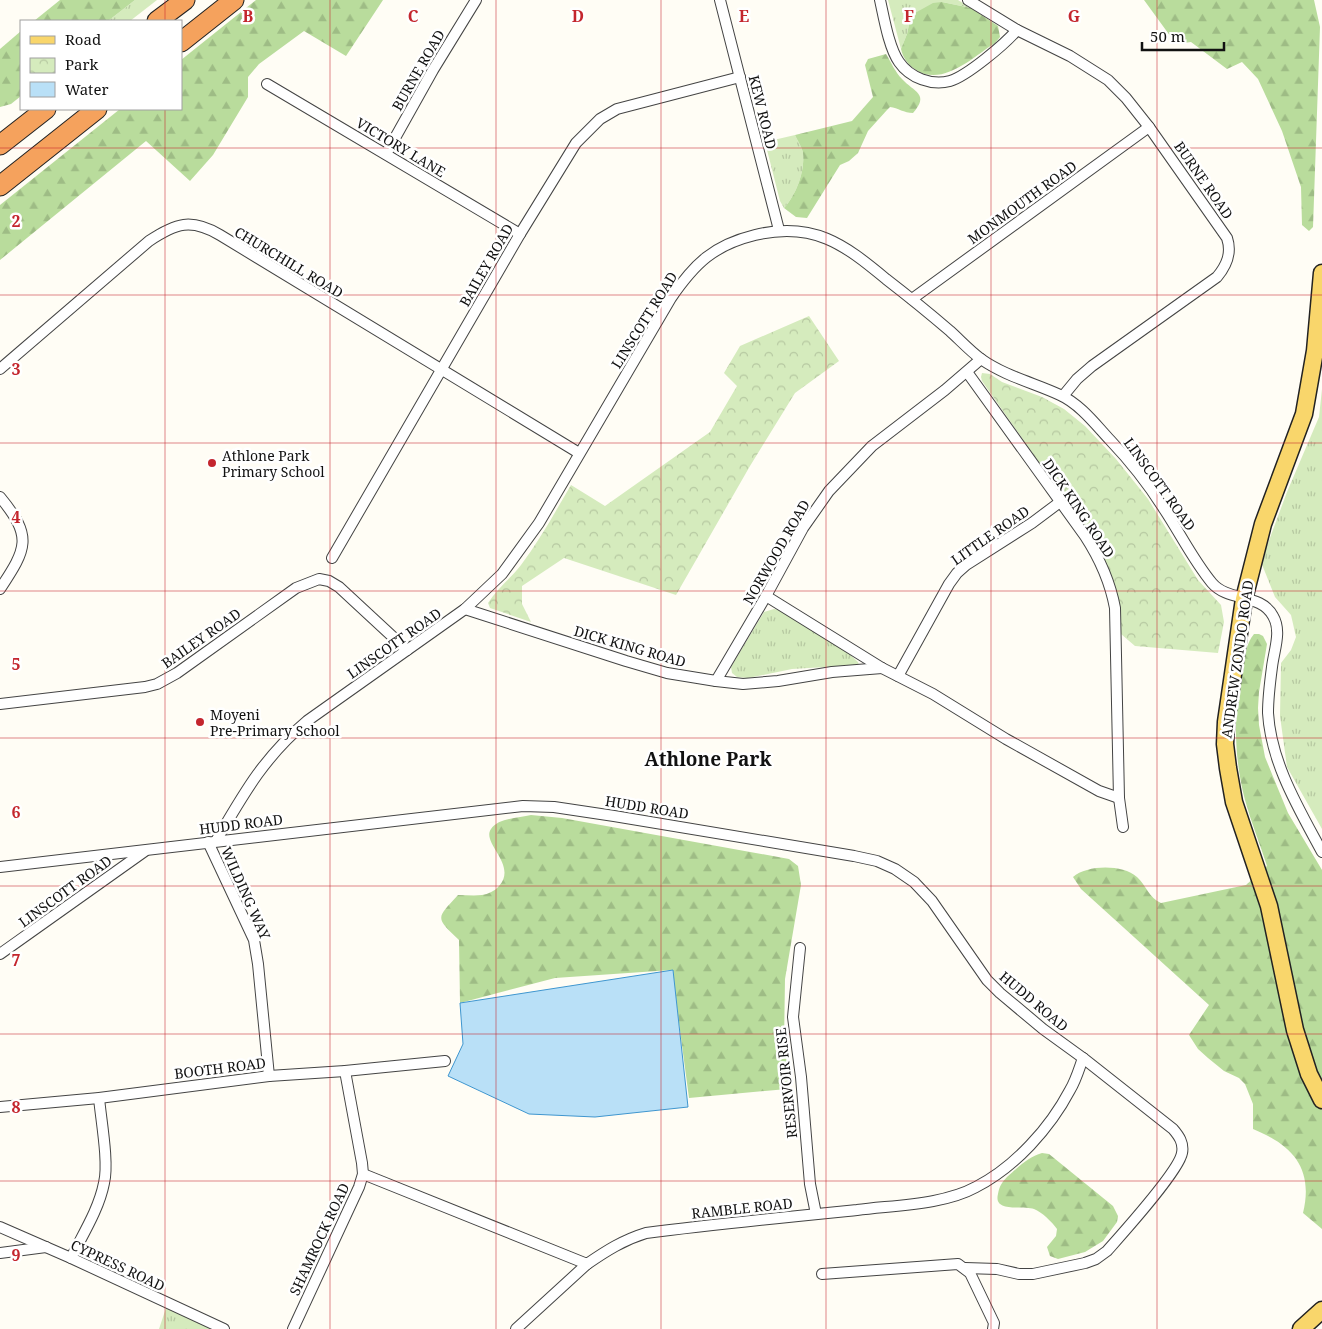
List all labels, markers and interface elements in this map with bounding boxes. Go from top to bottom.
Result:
text: B [243,5,254,27]
text: C [408,5,419,27]
text: D [572,5,584,27]
text: E [739,5,749,27]
text: F [904,5,914,27]
text: G [1068,5,1080,27]
legend [20,20,182,110]
scale bar [1142,20,1224,52]
street label: BURNE ROAD [387,26,449,114]
text: 50 m [1150,26,1185,46]
text: Road [65,29,101,49]
text: Park [65,54,99,74]
street label: KEW ROAD [745,73,781,151]
text: Water [65,79,108,99]
street label: VICTORY LANE [353,113,449,181]
street label: BURNE ROAD [1170,137,1238,223]
street label: MONMOUTH ROAD [964,156,1080,248]
text: 2 [11,210,21,232]
street label: BAILEY ROAD [455,220,517,310]
street label: CHURCHILL ROAD [231,222,347,302]
street label: LINSCOTT ROAD [607,268,681,372]
text: 3 [11,358,21,380]
street label: LINSCOTT ROAD [1120,434,1200,534]
place label: Athlone Park Primary School [222,446,325,481]
street label: DICK KING ROAD [1039,455,1119,561]
marker: Athlone Park Primary School [206,457,218,469]
street label: NORWOOD ROAD [738,496,814,608]
street label: LITTLE ROAD [947,501,1033,569]
text: 4 [11,506,21,528]
street label: ANDREW ZONDO ROAD [1217,579,1257,739]
street label: LINSCOTT ROAD [343,603,445,683]
street label: BAILEY ROAD [158,604,244,672]
street label: DICK KING ROAD [572,621,688,671]
text: 5 [11,653,21,675]
place label: Moyeni Pre-Primary School [210,705,340,740]
marker: Moyeni Pre-Primary School [194,716,206,728]
district label: Athlone Park [644,746,772,772]
street label: HUDD ROAD [604,791,690,823]
text: 6 [11,801,21,823]
street label: HUDD ROAD [198,809,284,839]
street label: WILDING WAY [217,844,275,943]
street label: LINSCOTT ROAD [15,851,115,931]
text: 7 [11,949,21,971]
street label: HUDD ROAD [996,967,1072,1035]
street label: RESERVOIR RISE [771,1026,801,1139]
street label: BOOTH ROAD [173,1053,267,1083]
text: 8 [11,1096,21,1118]
street label: SHAMROCK ROAD [285,1180,353,1298]
street label: RAMBLE ROAD [691,1193,793,1223]
street label: CYPRESS ROAD [68,1235,168,1295]
text: 9 [11,1244,21,1266]

